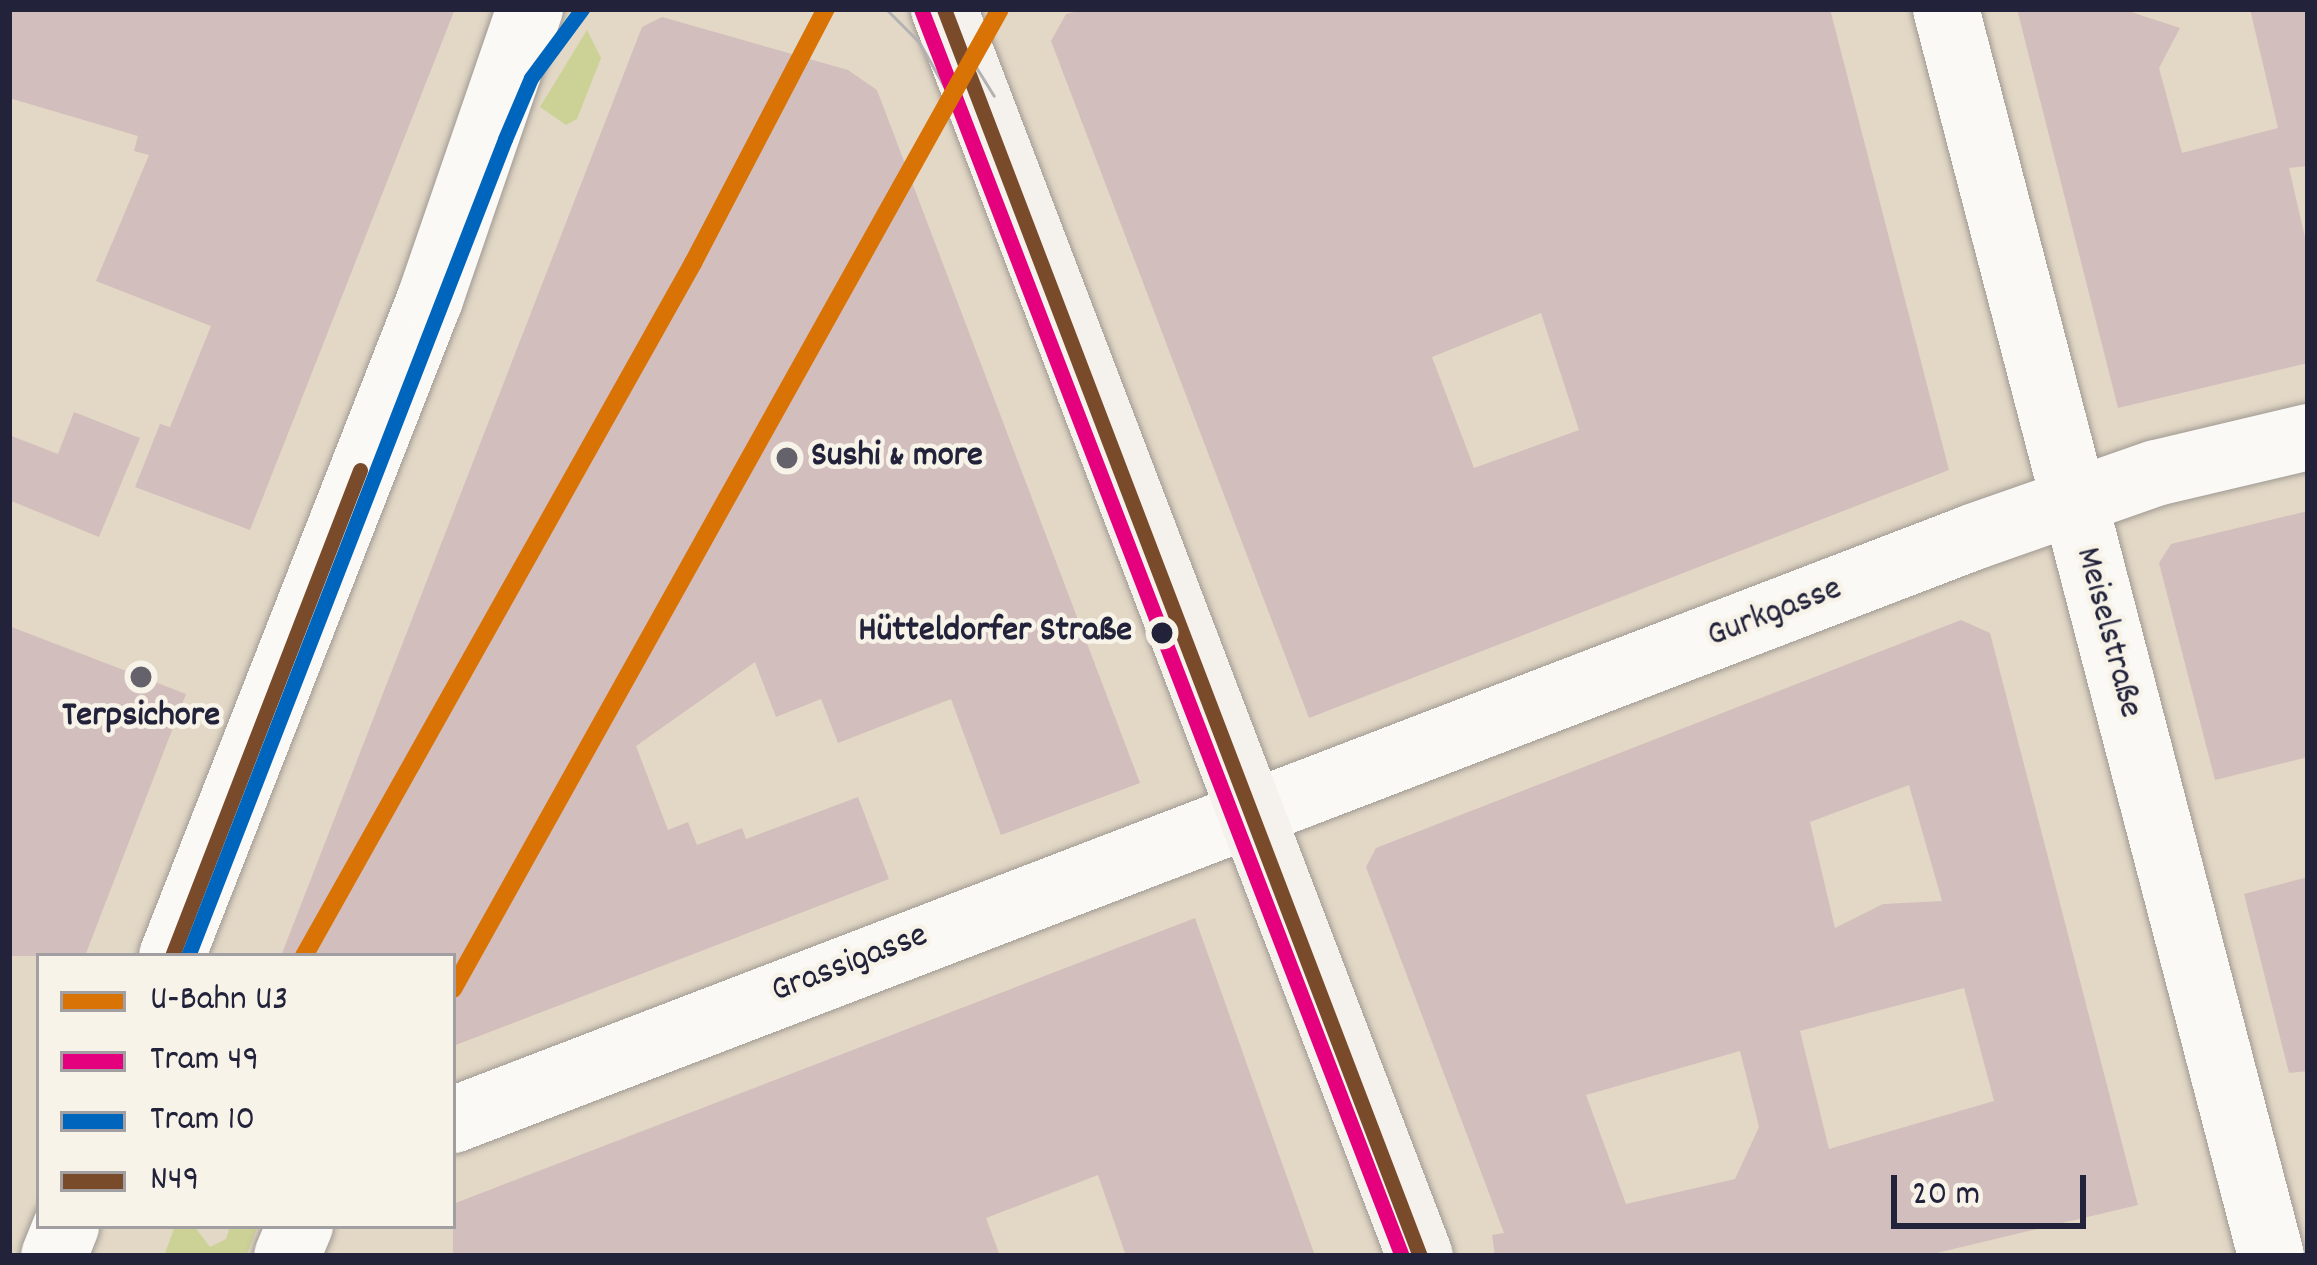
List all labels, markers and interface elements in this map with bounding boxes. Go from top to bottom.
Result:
place label: Sushi & more [811,436,983,480]
marker: Sushi & more [774,445,800,471]
street label: Meiselstraße [2064,543,2150,723]
street label: Gurkgasse [1702,569,1848,659]
place label: Hütteldorfer Straße [858,611,1132,655]
marker: Hütteldorfer Straße [1143,614,1181,652]
marker: Terpsichore [128,664,154,690]
place label: Terpsichore [62,696,220,740]
street label: Grassigasse [766,915,934,1015]
legend [36,953,456,1229]
text: U-Bahn U3 [150,975,288,1027]
text: Tram 49 [150,1035,259,1087]
text: Tram 10 [150,1095,255,1147]
scale bar [1897,1151,2092,1225]
text: N49 [150,1155,199,1207]
text: 20 m [1912,1170,1980,1222]

